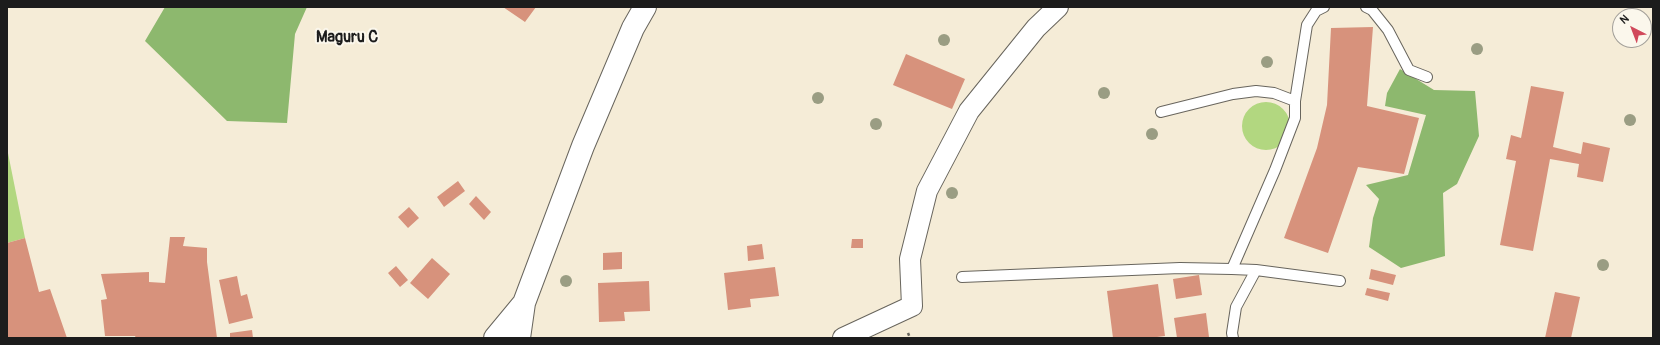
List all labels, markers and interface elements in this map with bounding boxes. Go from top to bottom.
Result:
north arrow [1612,8,1652,48]
text: N [1617,12,1631,27]
district label: Maguru C [316,28,378,48]

